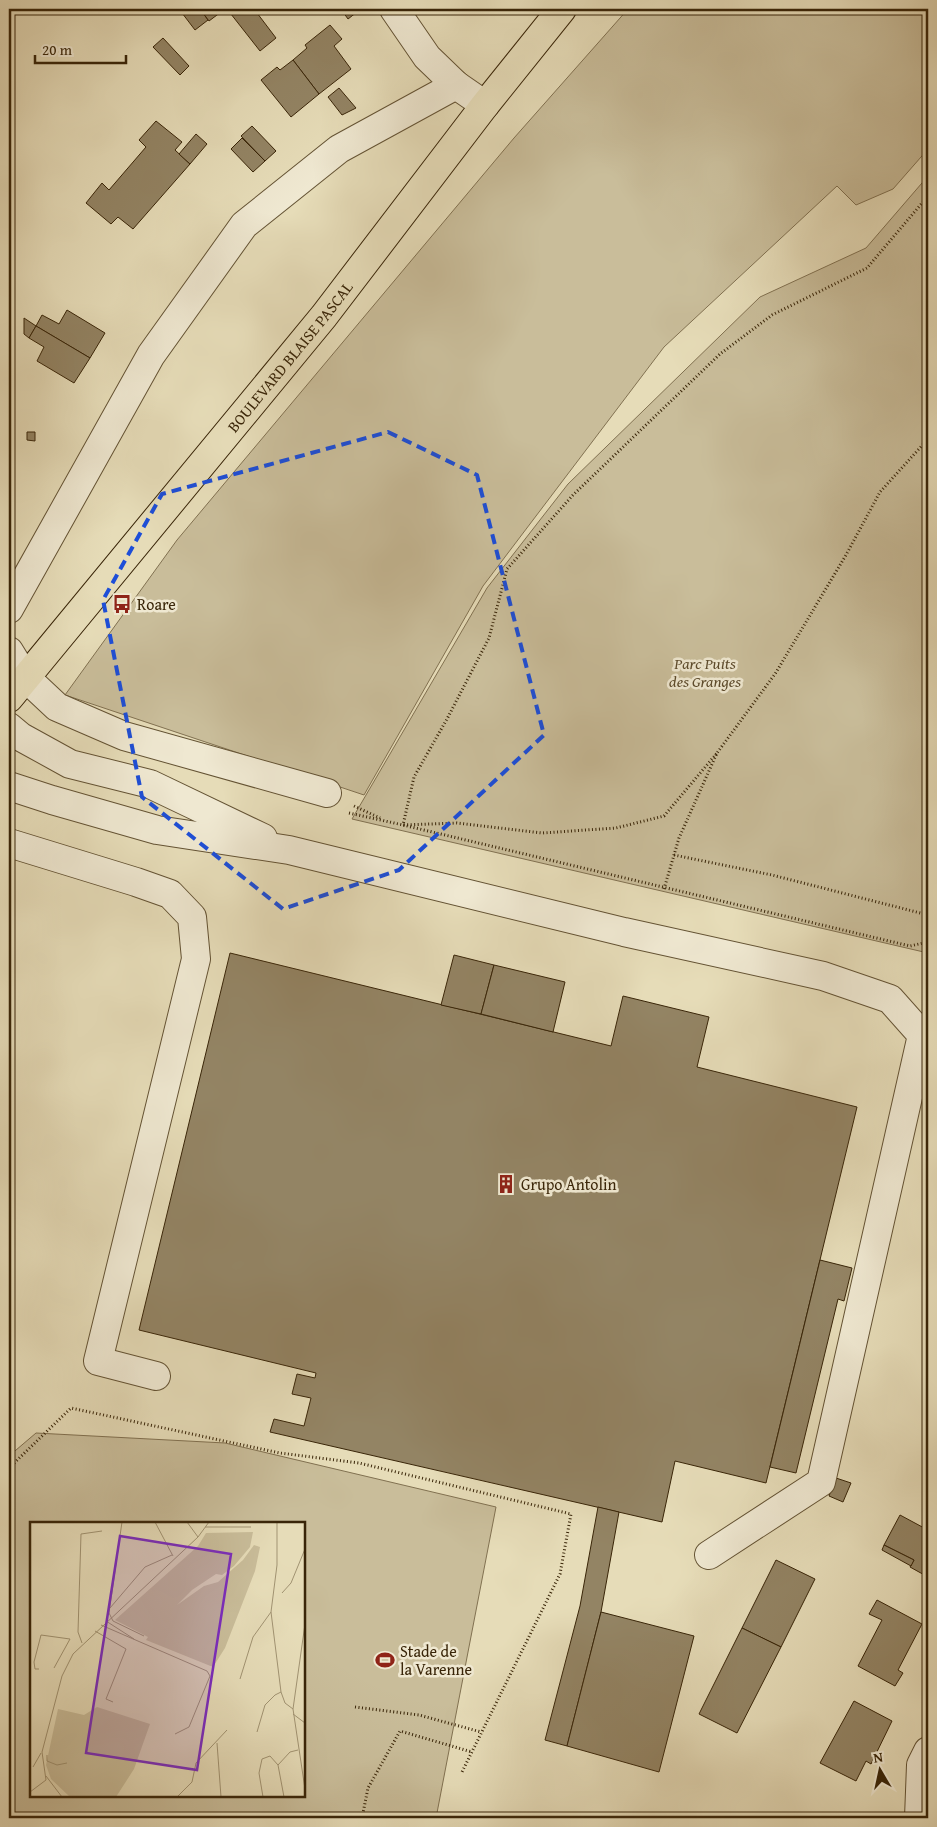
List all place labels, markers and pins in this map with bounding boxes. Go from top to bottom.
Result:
place label: Roare [137,592,176,616]
bus stop icon: Roare [111,593,133,615]
place label: Grupo Antolin [521,1172,616,1196]
building icon: Grupo Antolin [495,1173,517,1195]
place label: Stade de la Varenne [400,1639,472,1681]
sports icon: Stade de la Varenne [374,1649,396,1671]

